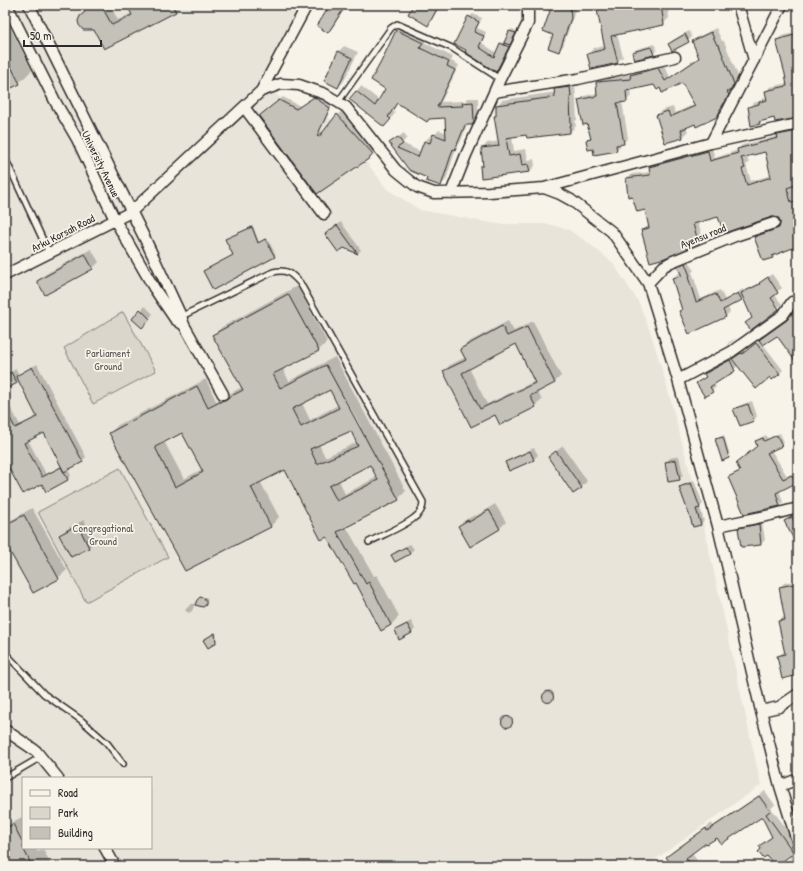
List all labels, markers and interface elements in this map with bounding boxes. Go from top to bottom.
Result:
scale bar [24,22,101,48]
text: 50 m [30,27,51,44]
street label: University Avenue [79,129,123,200]
street label: Arku Korsah Road [29,211,98,255]
street label: Ayensu road [678,220,728,251]
park label: Parliament Ground [86,346,130,373]
park label: Congregational Ground [72,521,134,548]
legend [22,777,152,849]
text: Road [58,784,78,801]
text: Park [58,804,78,821]
text: Building [58,824,93,841]

